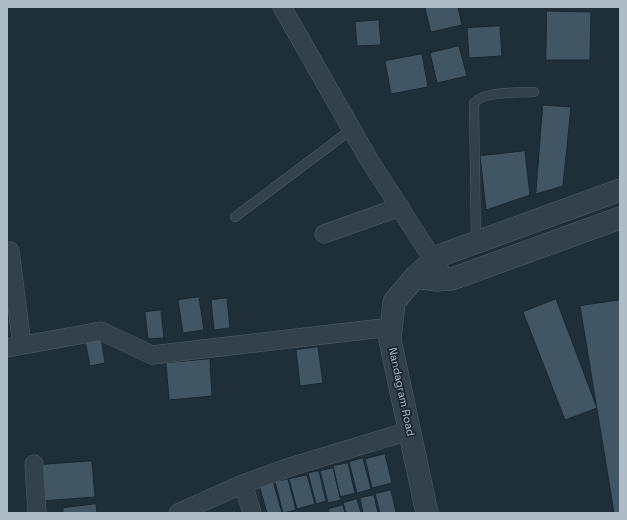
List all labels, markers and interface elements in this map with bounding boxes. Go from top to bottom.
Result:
street label: Nandagram Road [385,346,417,438]

